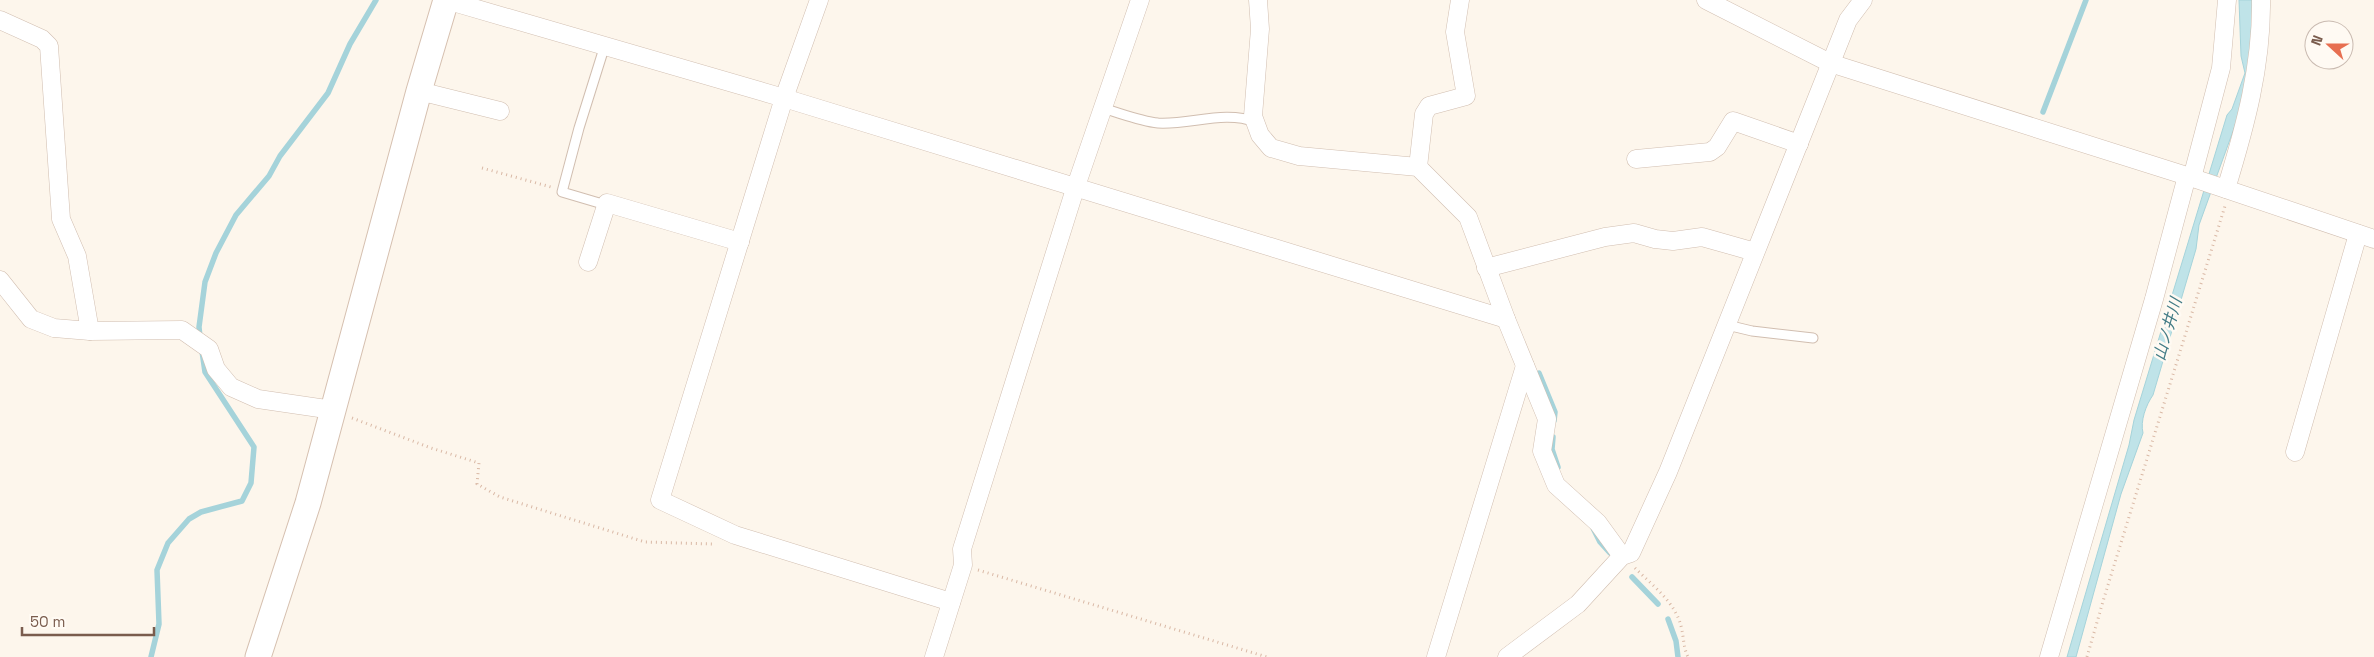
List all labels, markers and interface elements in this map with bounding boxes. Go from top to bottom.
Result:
north arrow [2304,20,2354,70]
text: N [2307,33,2327,48]
water label: 山ノ井川 [2149,294,2187,363]
scale bar [22,604,155,636]
text: 50 m [30,612,65,631]

